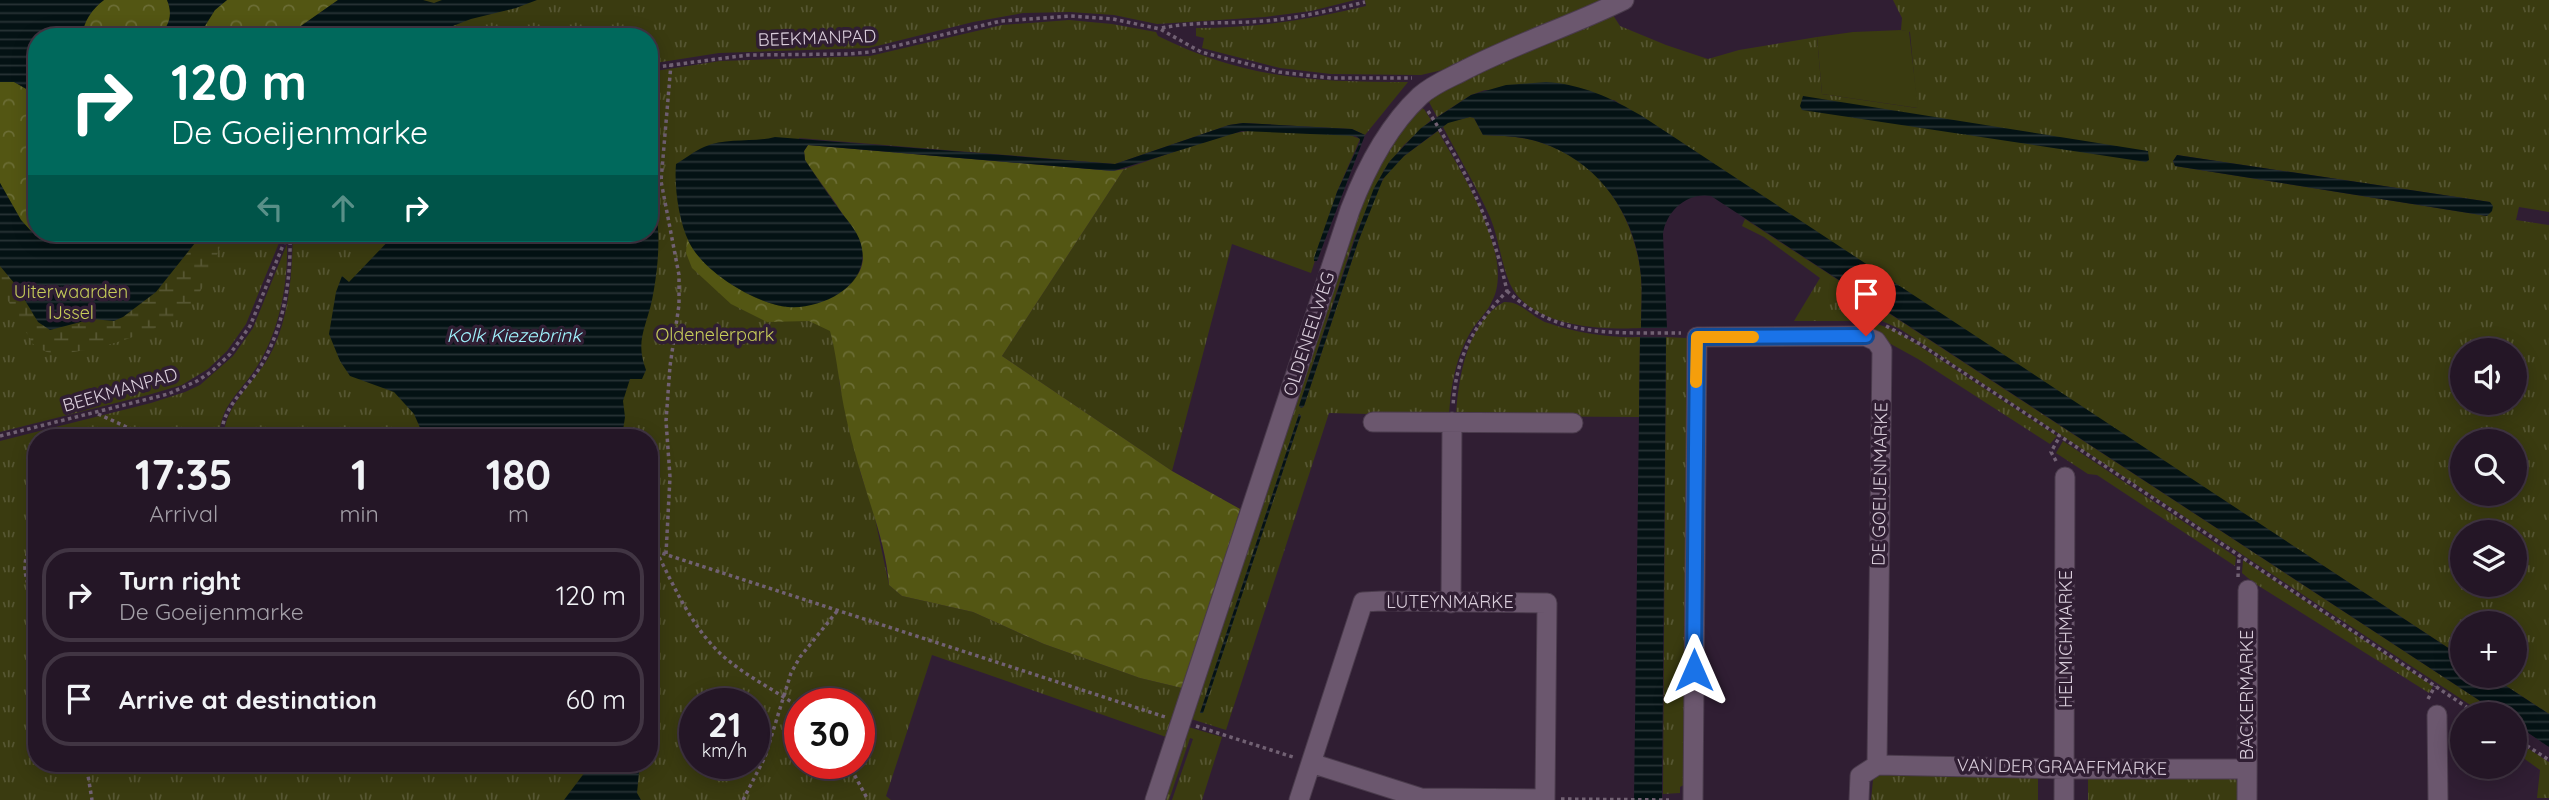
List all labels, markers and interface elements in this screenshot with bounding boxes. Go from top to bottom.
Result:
street label: BEEKMANPAD [757,24,877,51]
text: 120 m [171,51,307,112]
icon: right [56,56,147,147]
text: De Goeijenmarke [171,112,428,152]
icon: left [251,189,289,227]
icon: ahead [324,189,362,227]
icon: right [397,189,435,227]
pin [1836,264,1896,336]
street label: OLDENEELWEG [1278,269,1339,399]
icon: arrive [1847,275,1885,313]
park label: Uiterwaarden IJssel [14,280,128,324]
water label: Kolk Kiezebrink [447,323,583,347]
park label: Oldenelerpark [656,323,774,346]
map controls [2450,338,2527,779]
button: sound [2450,338,2527,415]
street label: BEEKMANPAD [60,362,180,417]
street label: DE GOEIJENMARKE [1867,402,1892,566]
button: search [2450,429,2527,506]
text: 17:35 [135,448,233,501]
text: 1 [351,448,367,501]
text: 180 [486,448,551,501]
text: Arrival [149,499,218,528]
text: min [340,499,379,528]
text: m [508,499,529,528]
button: layers [2450,520,2527,597]
text: Turn right [119,564,241,597]
street label: HELMICHMARKE [2054,570,2077,708]
icon: right [60,576,98,614]
text: 120 m [556,579,626,612]
street label: LUTEYNMARKE [1386,590,1514,613]
text: De Goeijenmarke [119,597,304,626]
button: + [2450,611,2527,688]
street label: BACKERMARKE [2235,630,2258,760]
position arrow [1657,633,1731,707]
icon: arrive [60,680,98,718]
text: Arrive at destination [119,683,377,716]
text: 60 m [566,683,626,716]
speed limit sign: 30 [784,688,875,779]
text: 21 [708,702,741,746]
button: − [2450,702,2527,779]
text: km/h [702,739,747,762]
street label: VAN DER GRAAFFMARKE [1957,753,2167,780]

